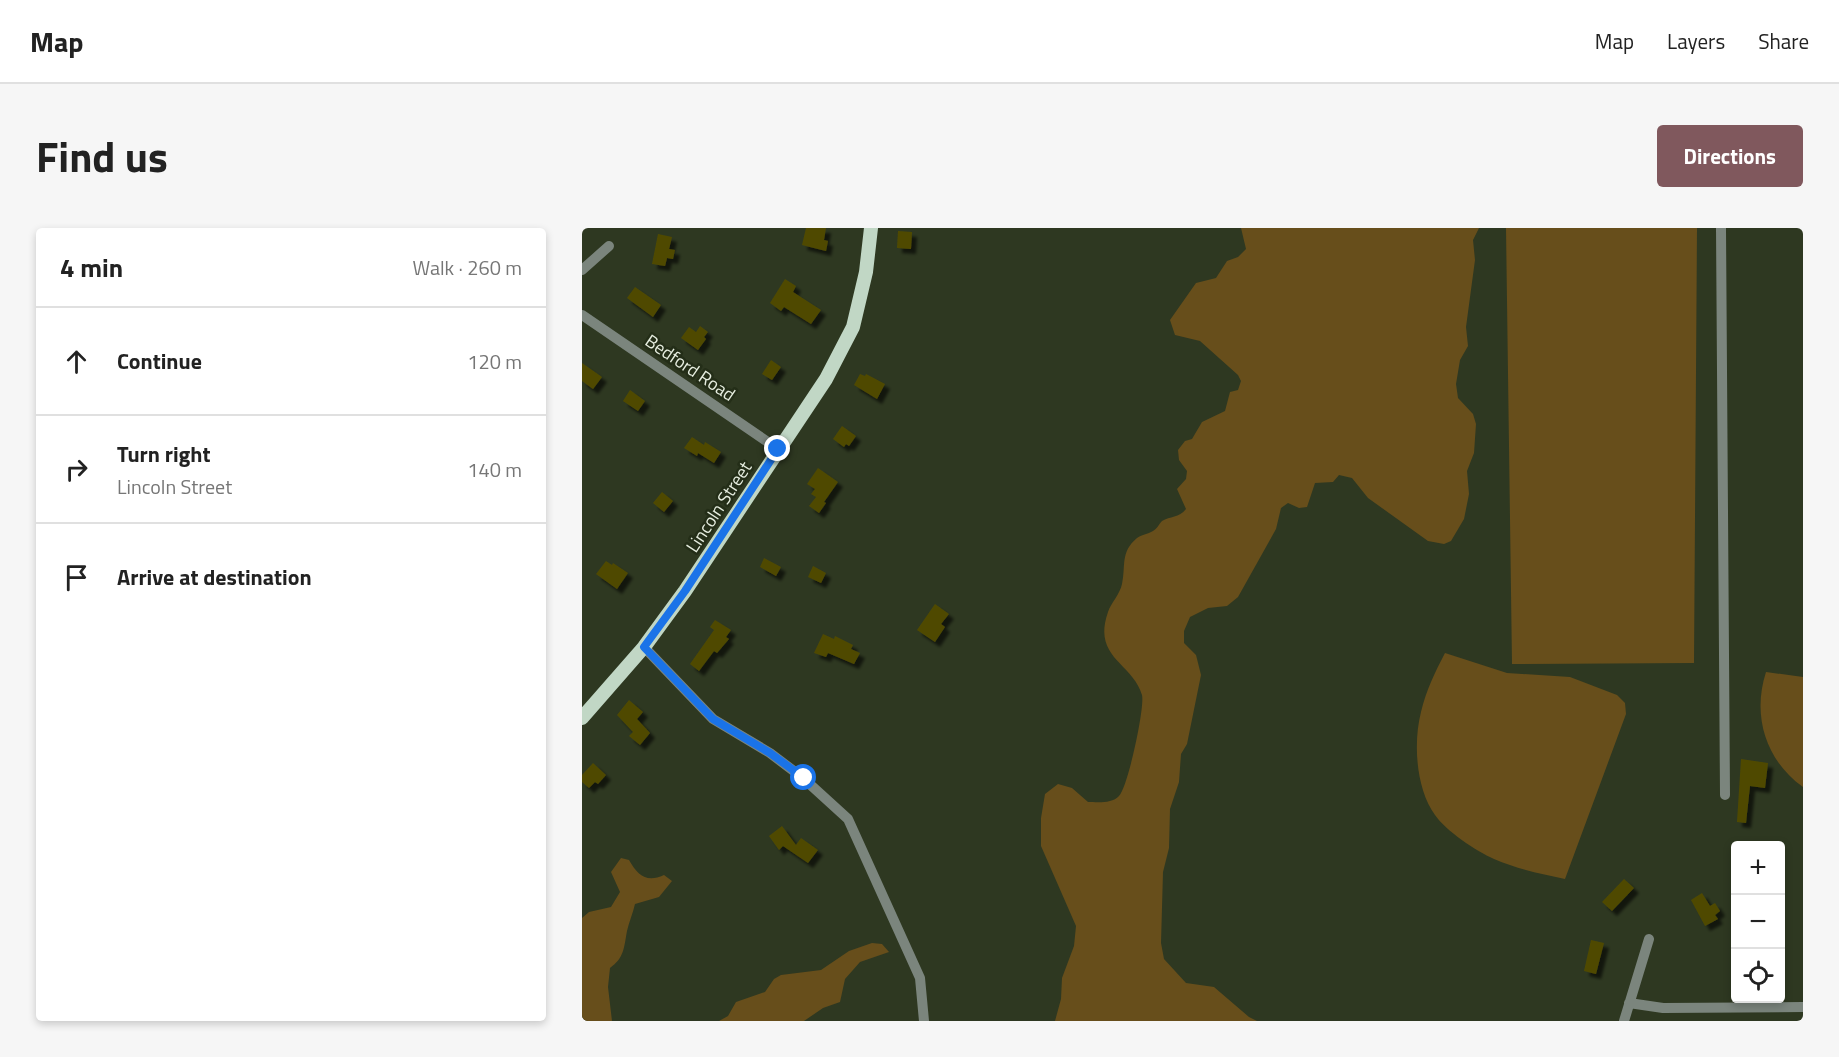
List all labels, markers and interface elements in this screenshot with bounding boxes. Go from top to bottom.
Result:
text: Map [30,20,84,63]
text: Map [1595,25,1634,57]
text: Layers [1667,25,1725,57]
text: Share [1758,25,1809,57]
text: Find us [36,124,168,188]
button: Directions [1657,125,1803,187]
text: 4 min [60,248,123,287]
text: Walk · 260 m [413,252,522,283]
street label: Bedford Road [640,327,741,408]
text: Continue [117,344,202,378]
icon: ahead [60,345,93,378]
text: 120 m [467,346,522,377]
route end [764,435,790,461]
text: Turn right [117,437,211,471]
icon: right [60,453,93,486]
text: 140 m [467,454,522,485]
street label: Lincoln Street [679,455,759,558]
text: Lincoln Street [117,471,232,502]
text: Arrive at destination [117,560,312,594]
icon: arrive [60,561,93,594]
route start [790,764,816,790]
map controls [1731,841,1785,1003]
button: + [1731,841,1785,895]
button: − [1731,895,1785,949]
button: locate [1731,949,1785,1003]

